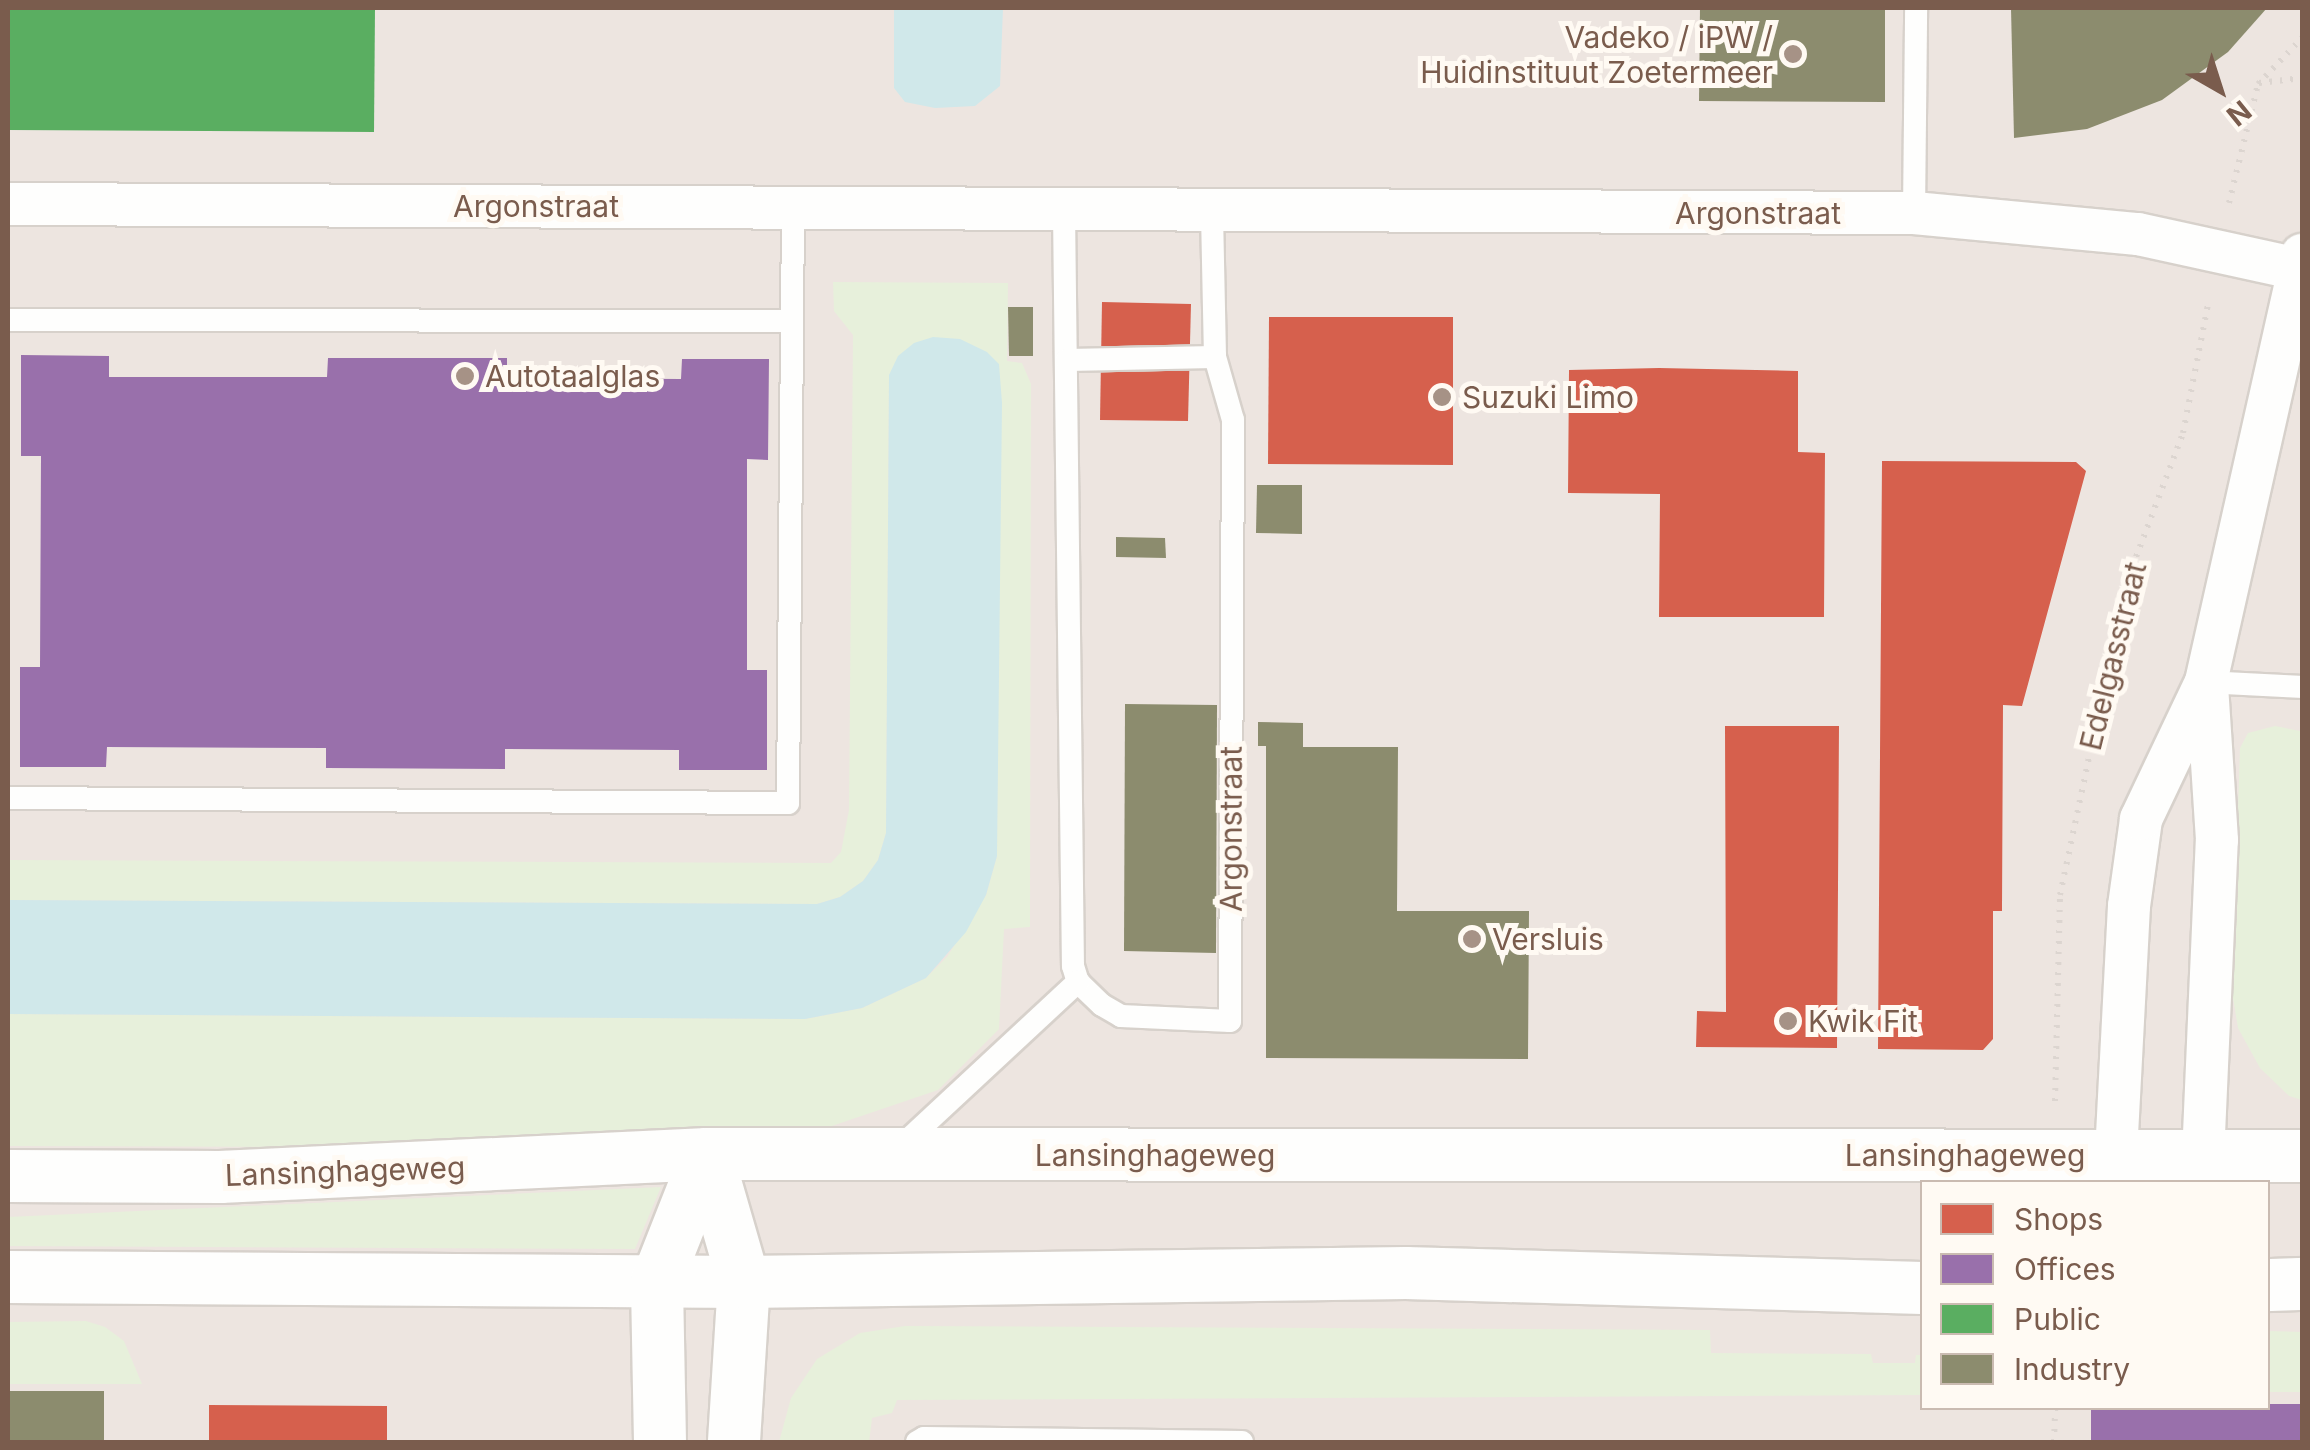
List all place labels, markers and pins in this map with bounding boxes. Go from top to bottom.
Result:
place label: Vadeko / iPW / Huidinstituut Zoetermeer [1420,19,1773,90]
marker: Vadeko / iPW / Huidinstituut Zoetermeer [1782,43,1804,65]
place label: Autotaalglas [485,358,660,394]
marker: Autotaalglas [454,365,476,387]
place label: Suzuki Limo [1462,379,1634,415]
marker: Suzuki Limo [1431,386,1453,408]
place label: Versluis [1492,921,1604,957]
marker: Versluis [1461,928,1483,950]
place label: Kwik Fit [1808,1003,1918,1039]
marker: Kwik Fit [1777,1010,1799,1032]

